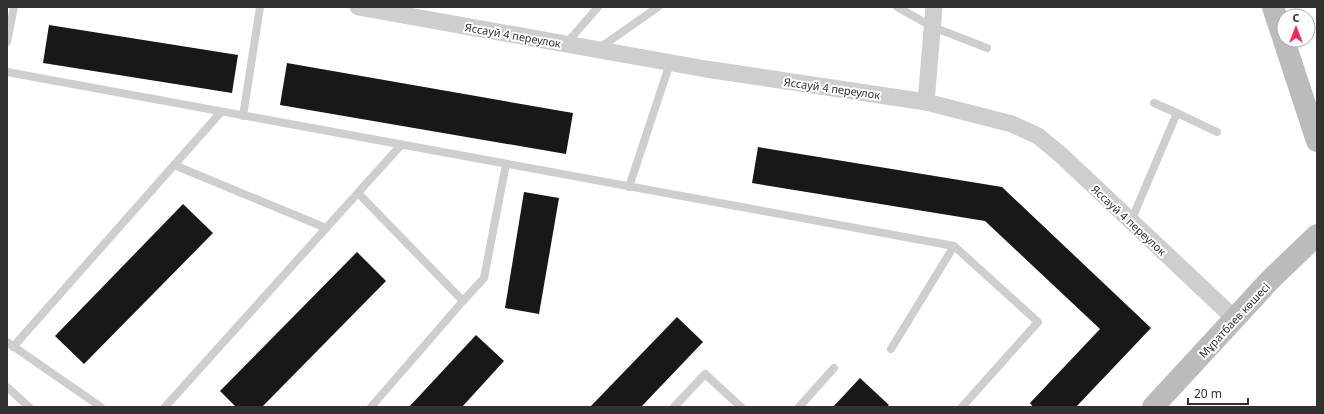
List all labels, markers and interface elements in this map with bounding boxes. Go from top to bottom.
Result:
north arrow [1276,8,1316,48]
text: С [1292,10,1300,25]
street label: Яссауй 4 переулок [464,19,562,51]
street label: Яссауй 4 переулок [783,74,881,102]
street label: Яссауй 4 переулок [1088,181,1170,259]
street label: Мұратбаев көшесі [1195,279,1273,361]
scale bar [1188,380,1248,406]
text: 20 m [1194,385,1222,402]

